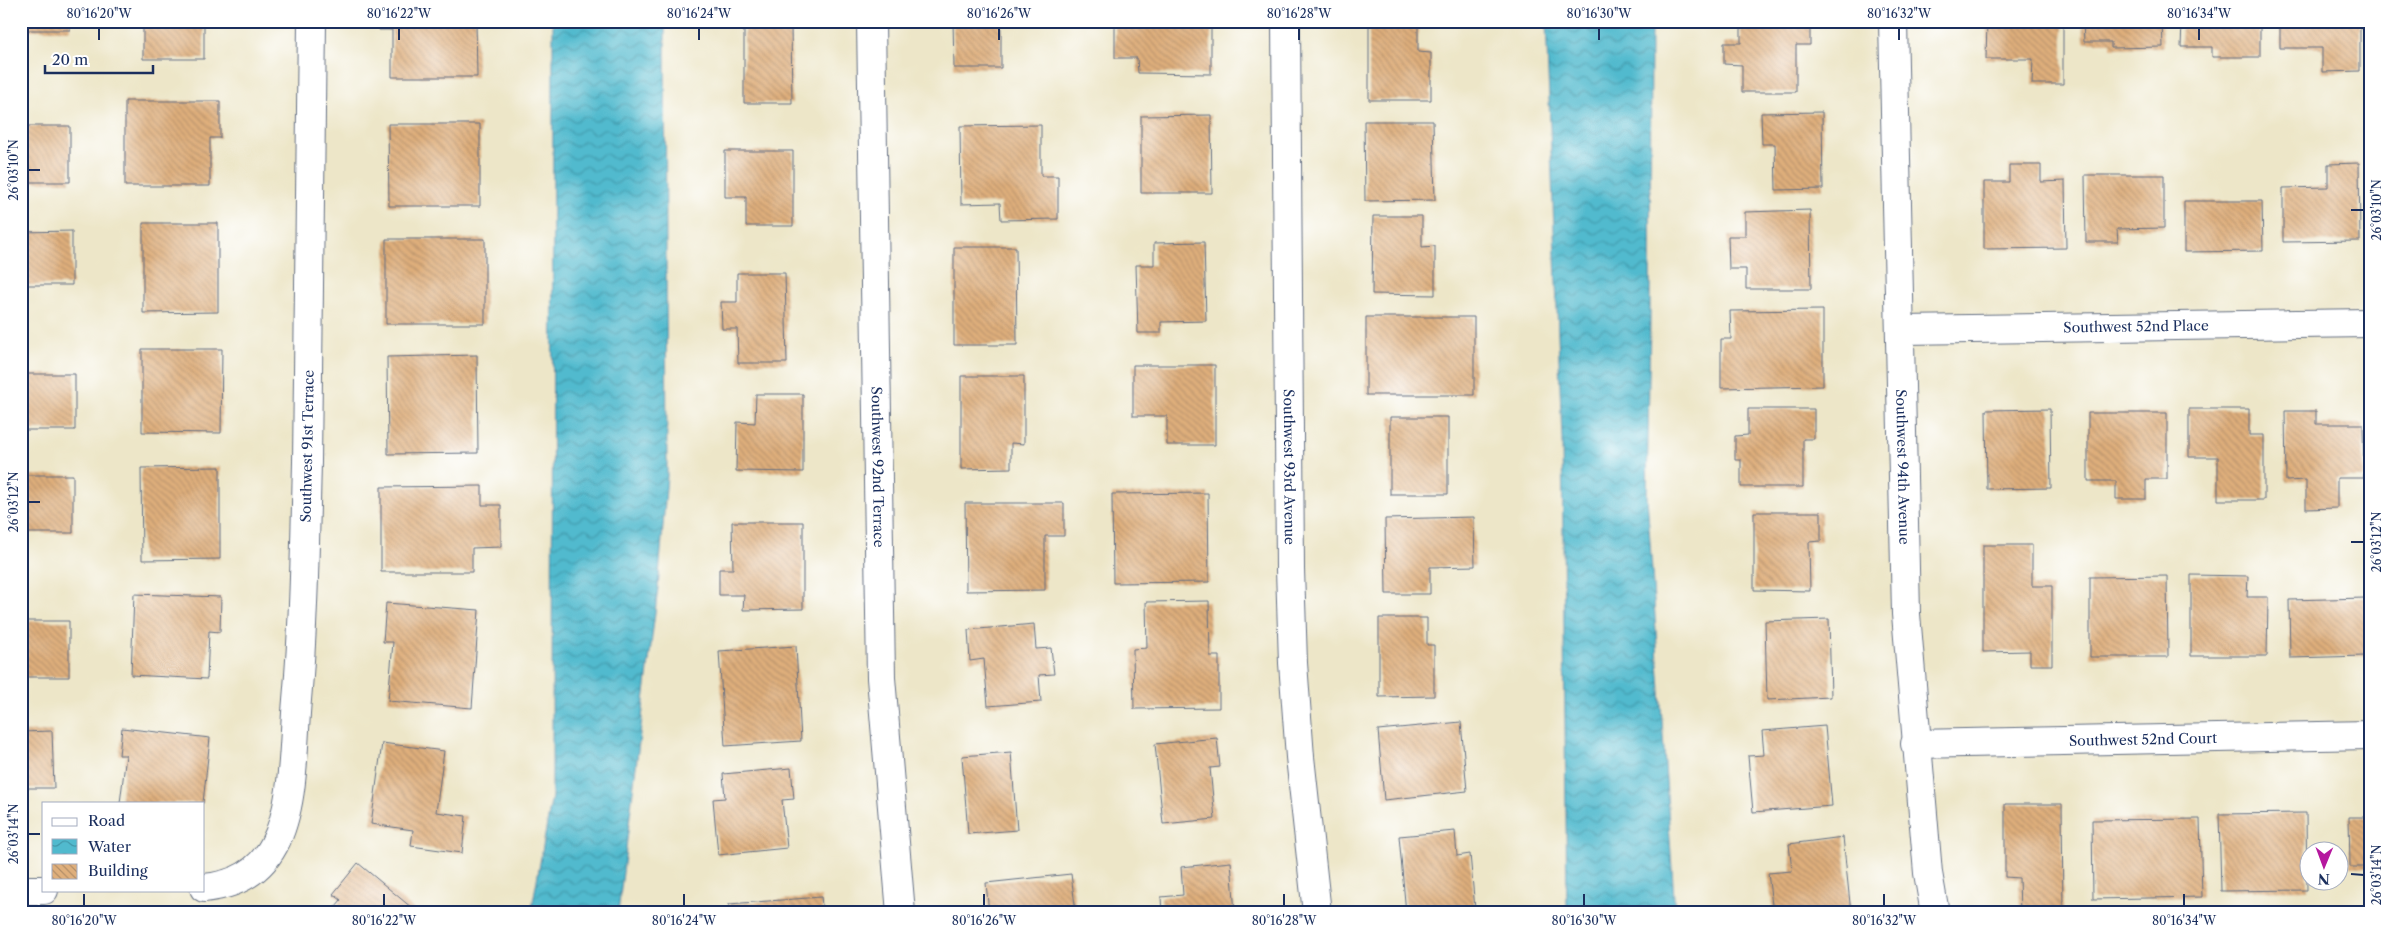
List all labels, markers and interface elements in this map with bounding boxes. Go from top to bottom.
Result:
text: 80°16'20"W [66,6,132,21]
text: 80°16'22"W [367,6,432,21]
text: 80°16'24"W [667,6,732,21]
text: 80°16'26"W [967,6,1032,21]
text: 80°16'28"W [1267,6,1332,21]
text: 80°16'30"W [1567,6,1632,21]
text: 80°16'32"W [1867,6,1932,21]
text: 80°16'34"W [2167,6,2232,21]
scale bar [45,42,152,74]
text: 20 m [52,50,88,69]
text: 26°03'10"N [6,139,21,201]
text: 26°03'10"N [2369,179,2384,241]
street label: Southwest 52nd Place [2063,316,2209,337]
street label: Southwest 91st Terrace [297,369,318,523]
street label: Southwest 92nd Terrace [868,386,888,548]
street label: Southwest 93rd Avenue [1280,389,1299,545]
street label: Southwest 94th Avenue [1892,389,1913,545]
text: 26°03'12"N [6,472,21,532]
text: 26°03'12"N [2369,512,2384,572]
street label: Southwest 52nd Court [2069,729,2217,750]
legend [42,802,205,892]
text: 26°03'14"N [6,804,21,864]
text: Road [88,811,125,830]
text: Water [87,837,132,856]
north arrow [2298,842,2348,892]
text: 26°03'14"N [2369,845,2384,905]
text: Building [88,861,148,880]
text: N [2318,870,2330,888]
text: 80°16'20"W [51,913,117,928]
text: 80°16'22"W [352,913,417,928]
text: 80°16'24"W [652,913,717,928]
text: 80°16'26"W [952,913,1017,928]
text: 80°16'28"W [1252,913,1317,928]
text: 80°16'30"W [1552,913,1617,928]
text: 80°16'32"W [1852,913,1917,928]
text: 80°16'34"W [2152,913,2217,928]

